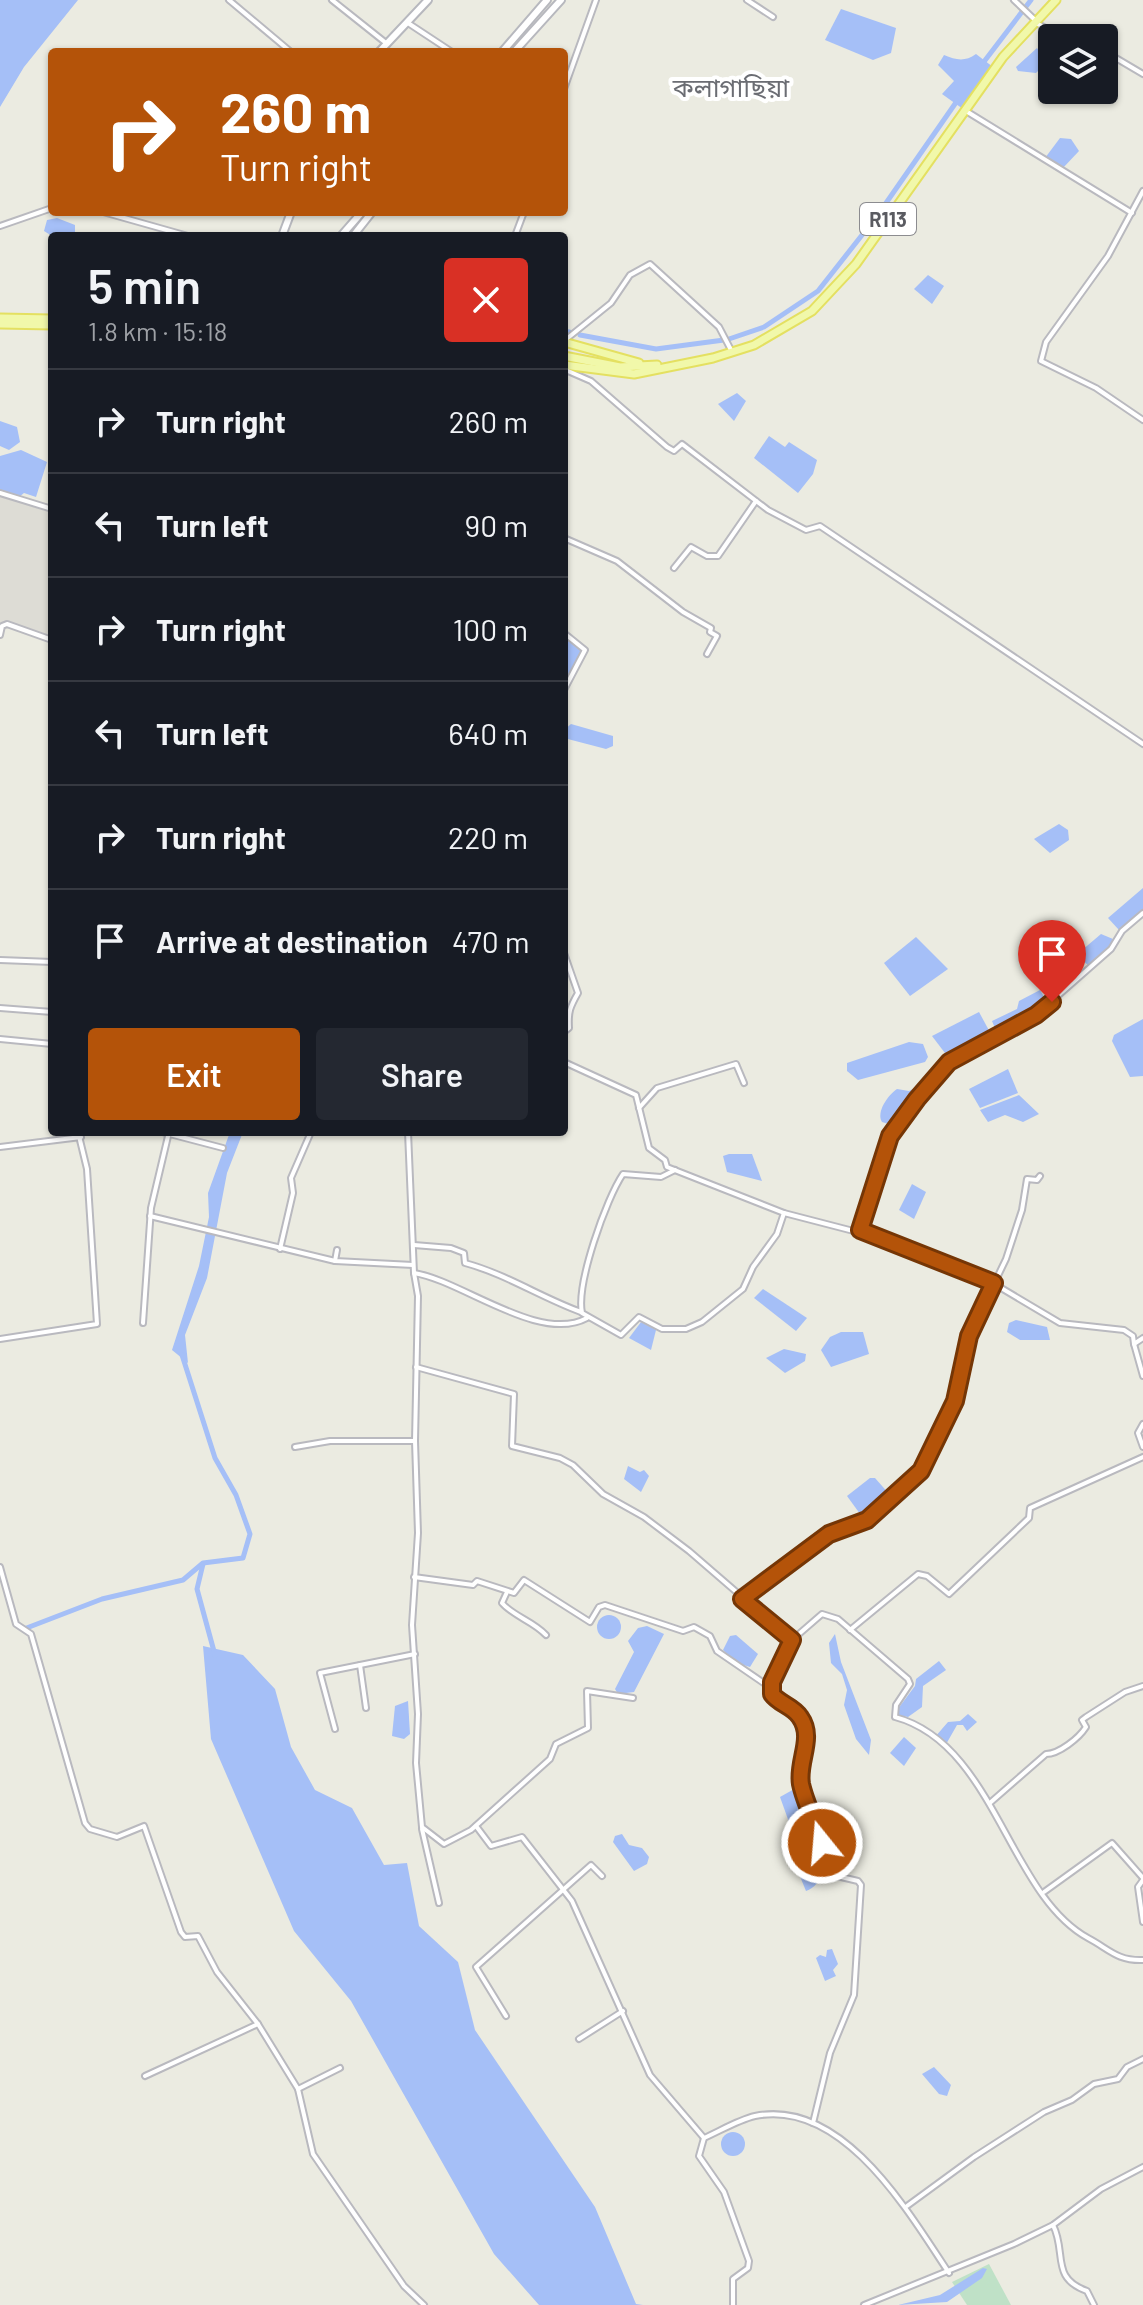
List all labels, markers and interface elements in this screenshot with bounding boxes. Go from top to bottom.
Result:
map controls [1038,24,1118,104]
button: layers [1038,24,1118,104]
district label: কলাগাছিয়া [672,71,790,102]
text: 260 m [220,77,371,144]
icon: right [88,80,192,184]
text: Turn right [220,145,372,188]
road number: R113 [860,203,916,235]
text: 5 min [88,256,201,314]
button: close [444,258,528,342]
text: 1.8 km · 15:18 [88,315,227,346]
icon: right [88,399,132,443]
text: Turn right [156,403,286,439]
text: 260 m [449,403,528,439]
icon: left [88,503,132,547]
text: Turn left [156,507,269,543]
text: 90 m [465,507,528,543]
icon: right [88,607,132,651]
text: Turn right [156,611,286,647]
text: 100 m [453,611,528,647]
icon: left [88,711,132,755]
text: Turn left [156,715,269,751]
text: 640 m [448,715,528,751]
icon: right [88,815,132,859]
text: Turn right [156,819,286,855]
text: 220 m [448,819,528,855]
icon: arrive [88,919,132,963]
pin [1018,920,1086,1002]
text: Arrive at destination [156,923,428,959]
text: 470 m [452,923,530,959]
icon: arrive [1030,932,1074,976]
button: Exit [88,1028,300,1120]
button: Share [316,1028,528,1120]
position arrow [780,1801,864,1885]

